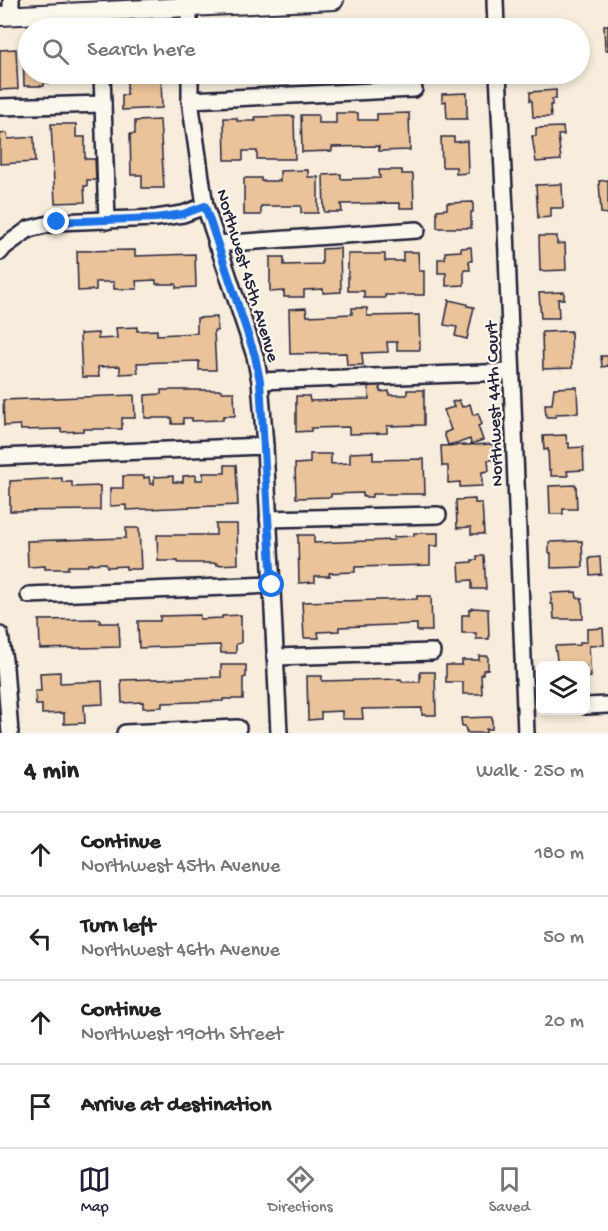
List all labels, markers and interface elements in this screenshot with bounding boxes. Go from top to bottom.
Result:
search box [18,18,590,84]
icon: search [39,35,72,68]
text: Search here [87,38,195,64]
street label: Northwest 45th Avenue [210,187,283,365]
route end [43,208,69,234]
street label: Northwest 44th Court [482,319,509,487]
route start [258,571,284,597]
map controls [536,661,590,715]
button: layers [536,661,590,715]
text: 4 min [24,757,79,788]
text: Walk · 250 m [476,761,584,784]
text: Continue [81,830,161,856]
icon: ahead [24,838,57,871]
text: 180 m [535,843,584,866]
text: Northwest 45th Avenue [81,856,280,879]
text: Turn left [81,914,155,940]
icon: left [24,922,57,955]
text: 50 m [543,927,584,950]
text: Northwest 46th Avenue [81,940,280,963]
text: Continue [81,998,161,1024]
icon: ahead [24,1006,57,1039]
text: 20 m [544,1011,584,1034]
text: Northwest 190th Street [81,1024,283,1047]
icon: arrive [24,1090,57,1123]
text: Arrive at destination [81,1093,271,1119]
tab: Map [78,1163,111,1218]
tab: Directions [267,1163,333,1218]
tab: Saved [489,1163,530,1218]

